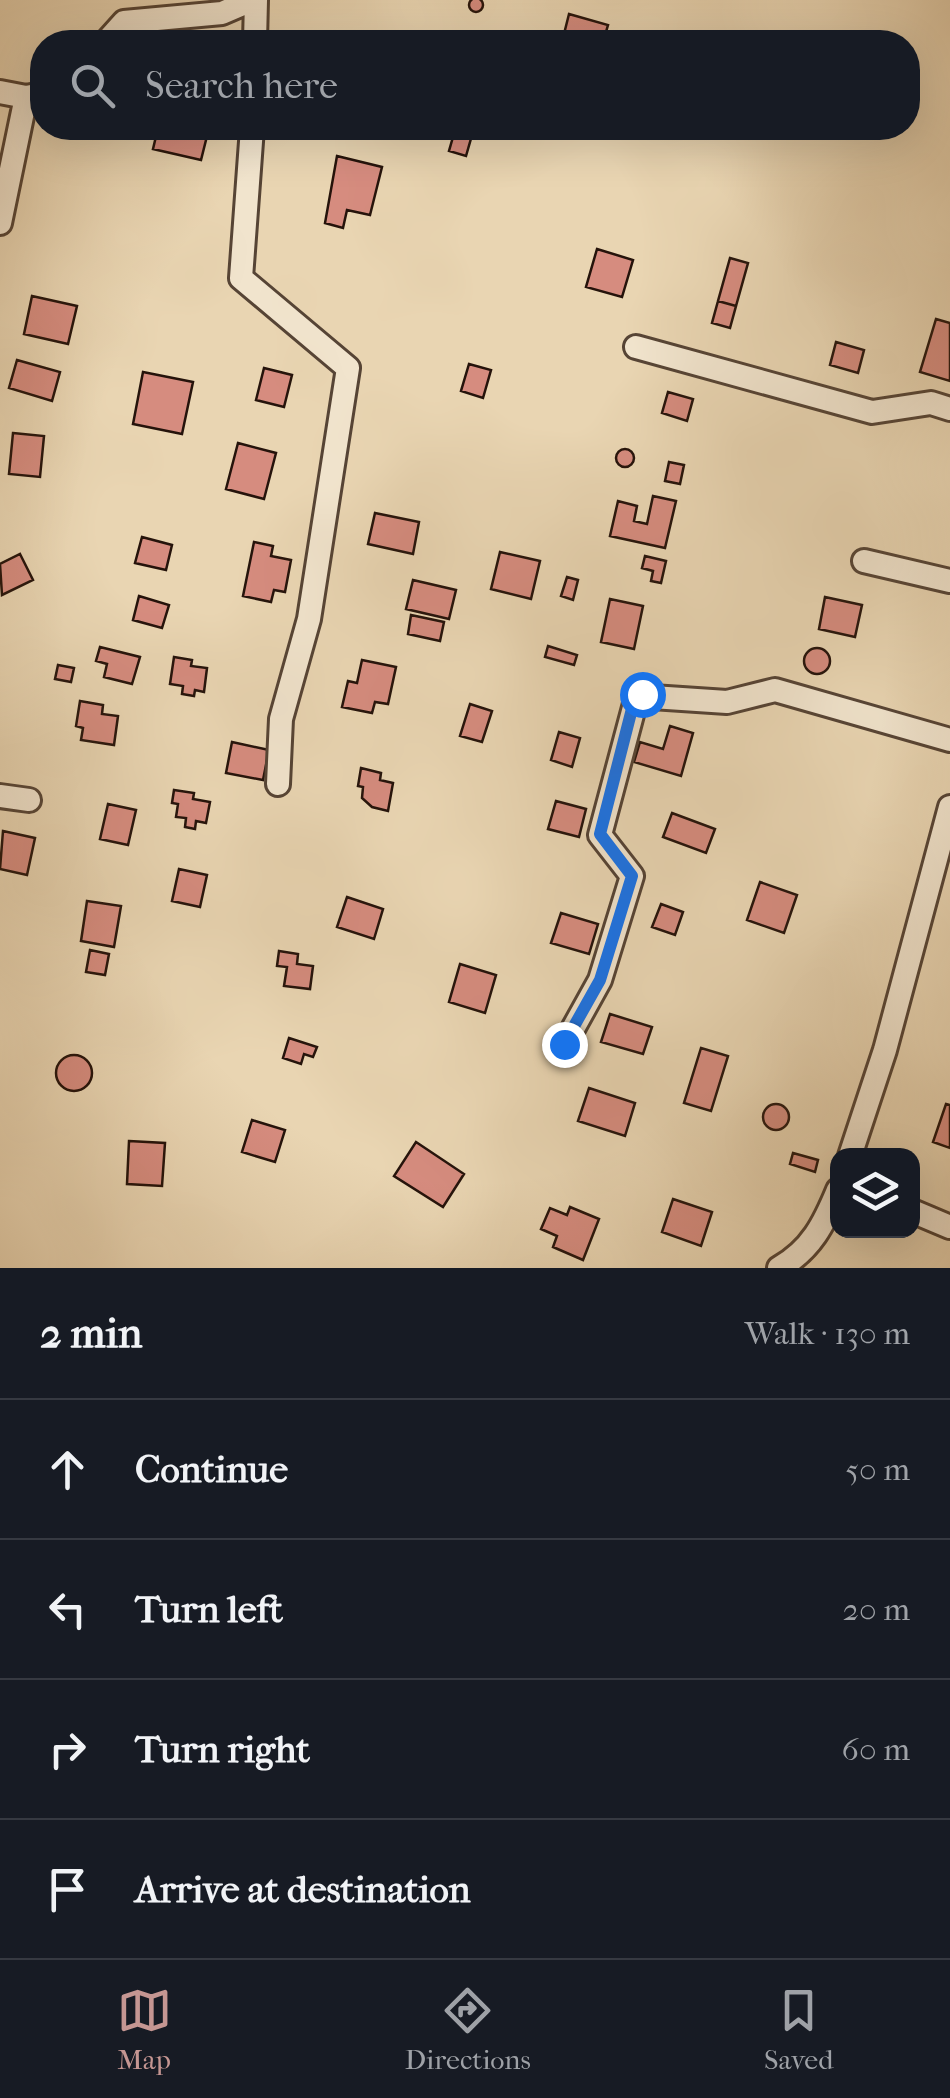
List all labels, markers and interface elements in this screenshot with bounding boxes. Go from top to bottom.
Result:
search box [30,30,920,140]
icon: search [65,58,120,113]
text: Search here [145,63,338,108]
route start [620,672,666,718]
route end [542,1022,588,1068]
map controls [830,1148,920,1238]
button: layers [830,1148,920,1238]
text: 2 min [40,1309,142,1358]
text: Walk · 130 m [745,1315,910,1352]
icon: ahead [40,1442,95,1497]
text: Continue [135,1447,288,1492]
text: 50 m [845,1451,910,1488]
icon: left [40,1582,95,1637]
text: Turn left [135,1587,283,1632]
text: 20 m [842,1591,910,1628]
icon: right [40,1722,95,1777]
text: Turn right [135,1727,310,1772]
text: 60 m [842,1731,910,1768]
icon: arrive [40,1862,95,1917]
text: Arrive at destination [135,1867,471,1912]
tab: Map [117,1983,172,2076]
tab: Directions [405,1983,531,2076]
tab: Saved [764,1983,833,2076]

